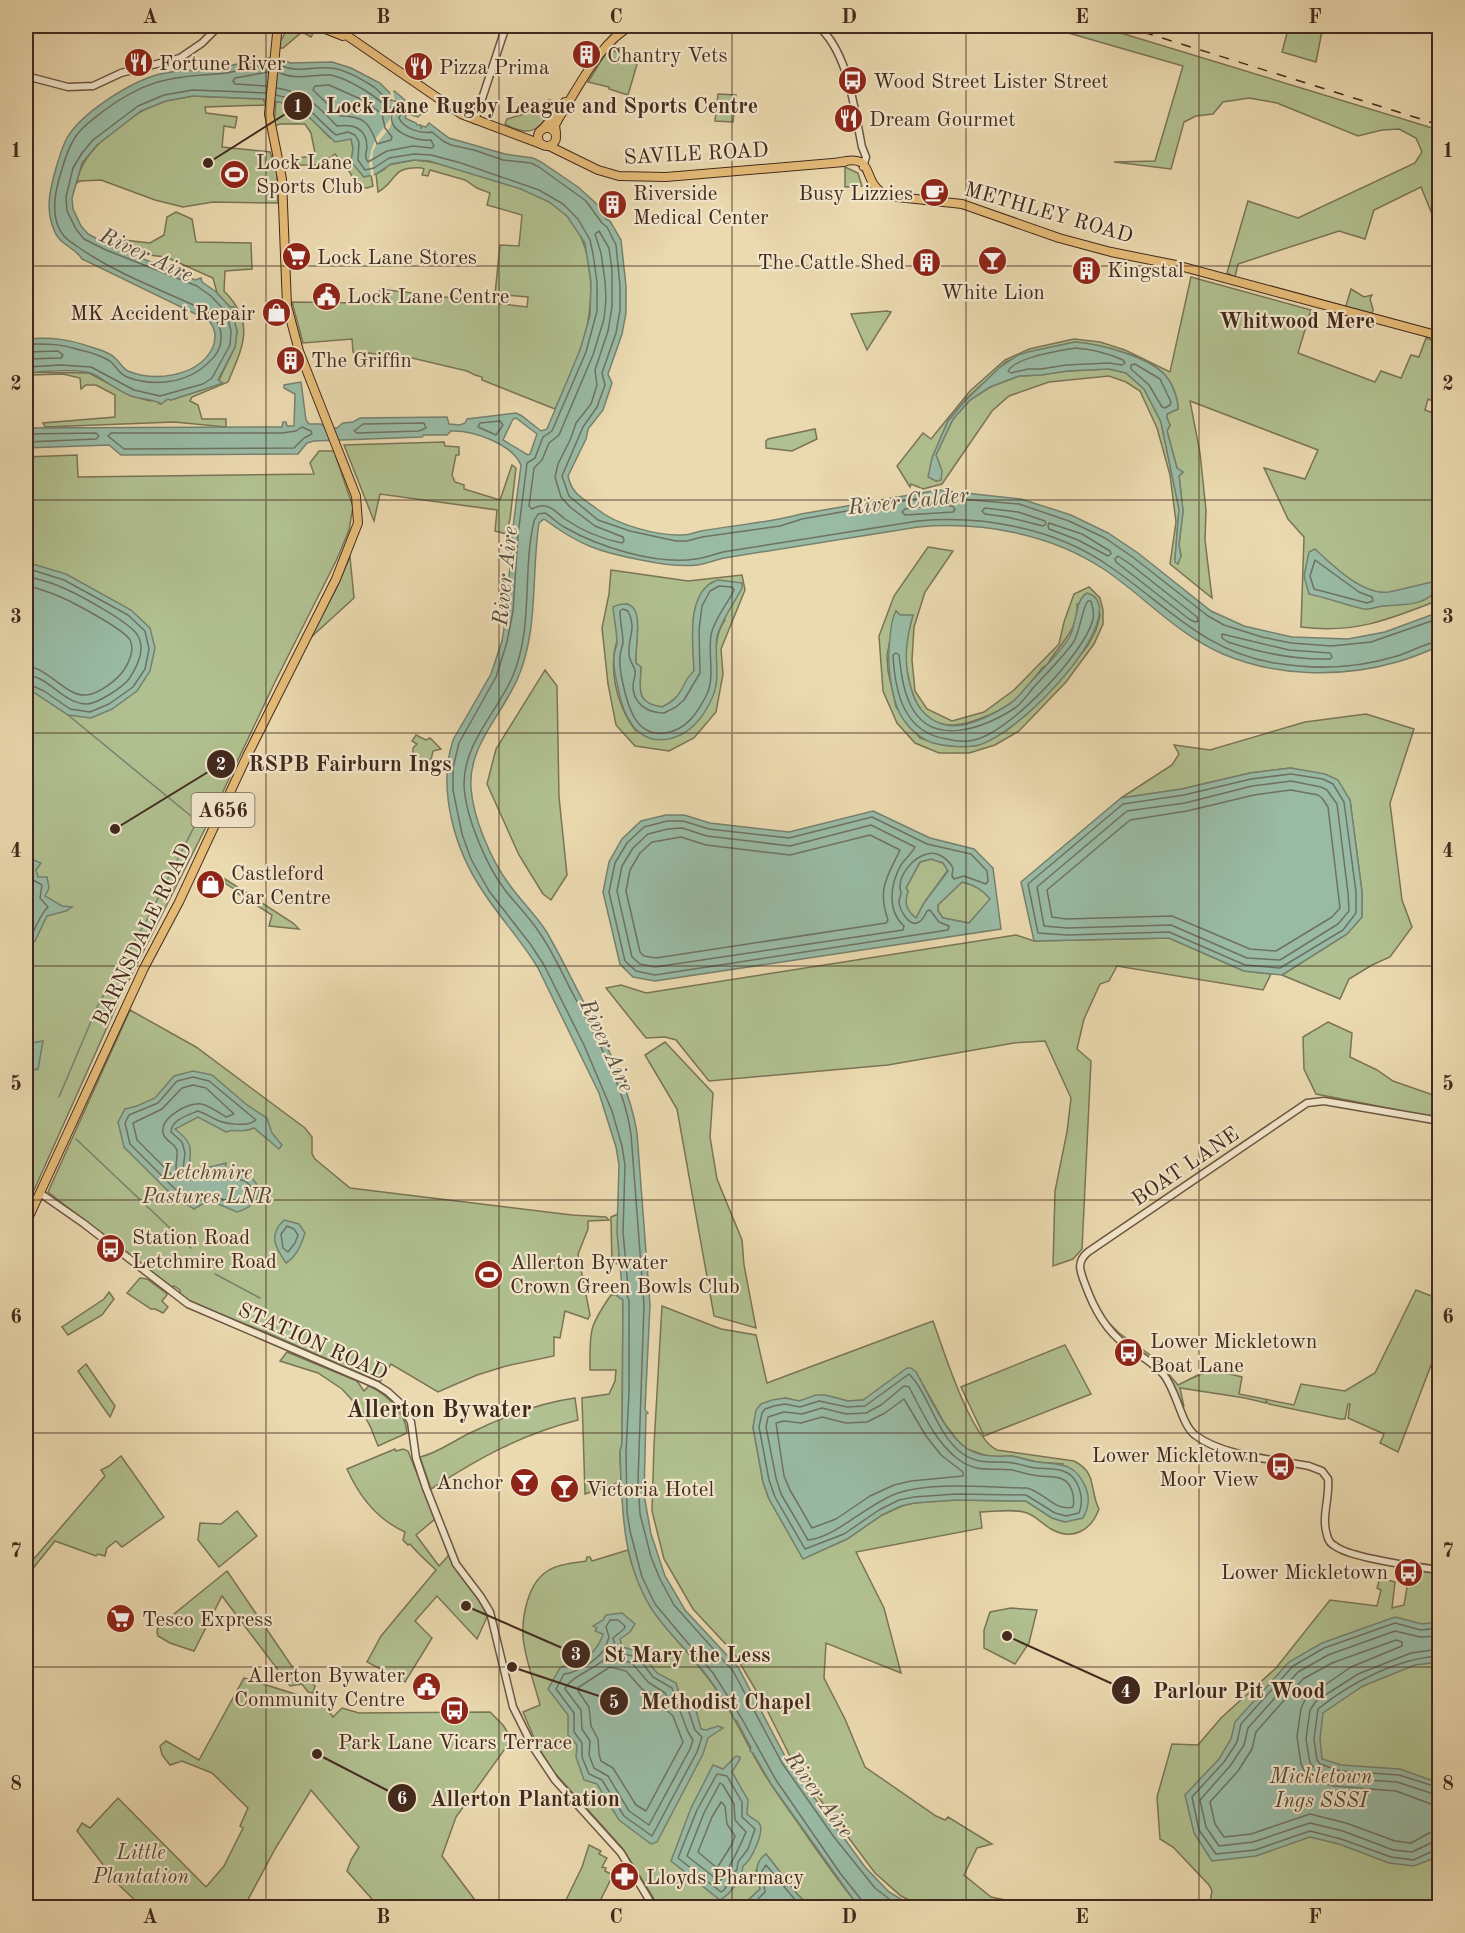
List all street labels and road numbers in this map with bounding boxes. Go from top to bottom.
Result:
street label: SAVILE ROAD [623,140,769,169]
street label: METHLEY ROAD [962,179,1135,248]
road number: A656 [192,793,254,827]
street label: BARNSDALE ROAD [90,840,197,1029]
street label: BOAT LANE [1129,1124,1243,1211]
street label: STATION ROAD [234,1300,390,1385]

